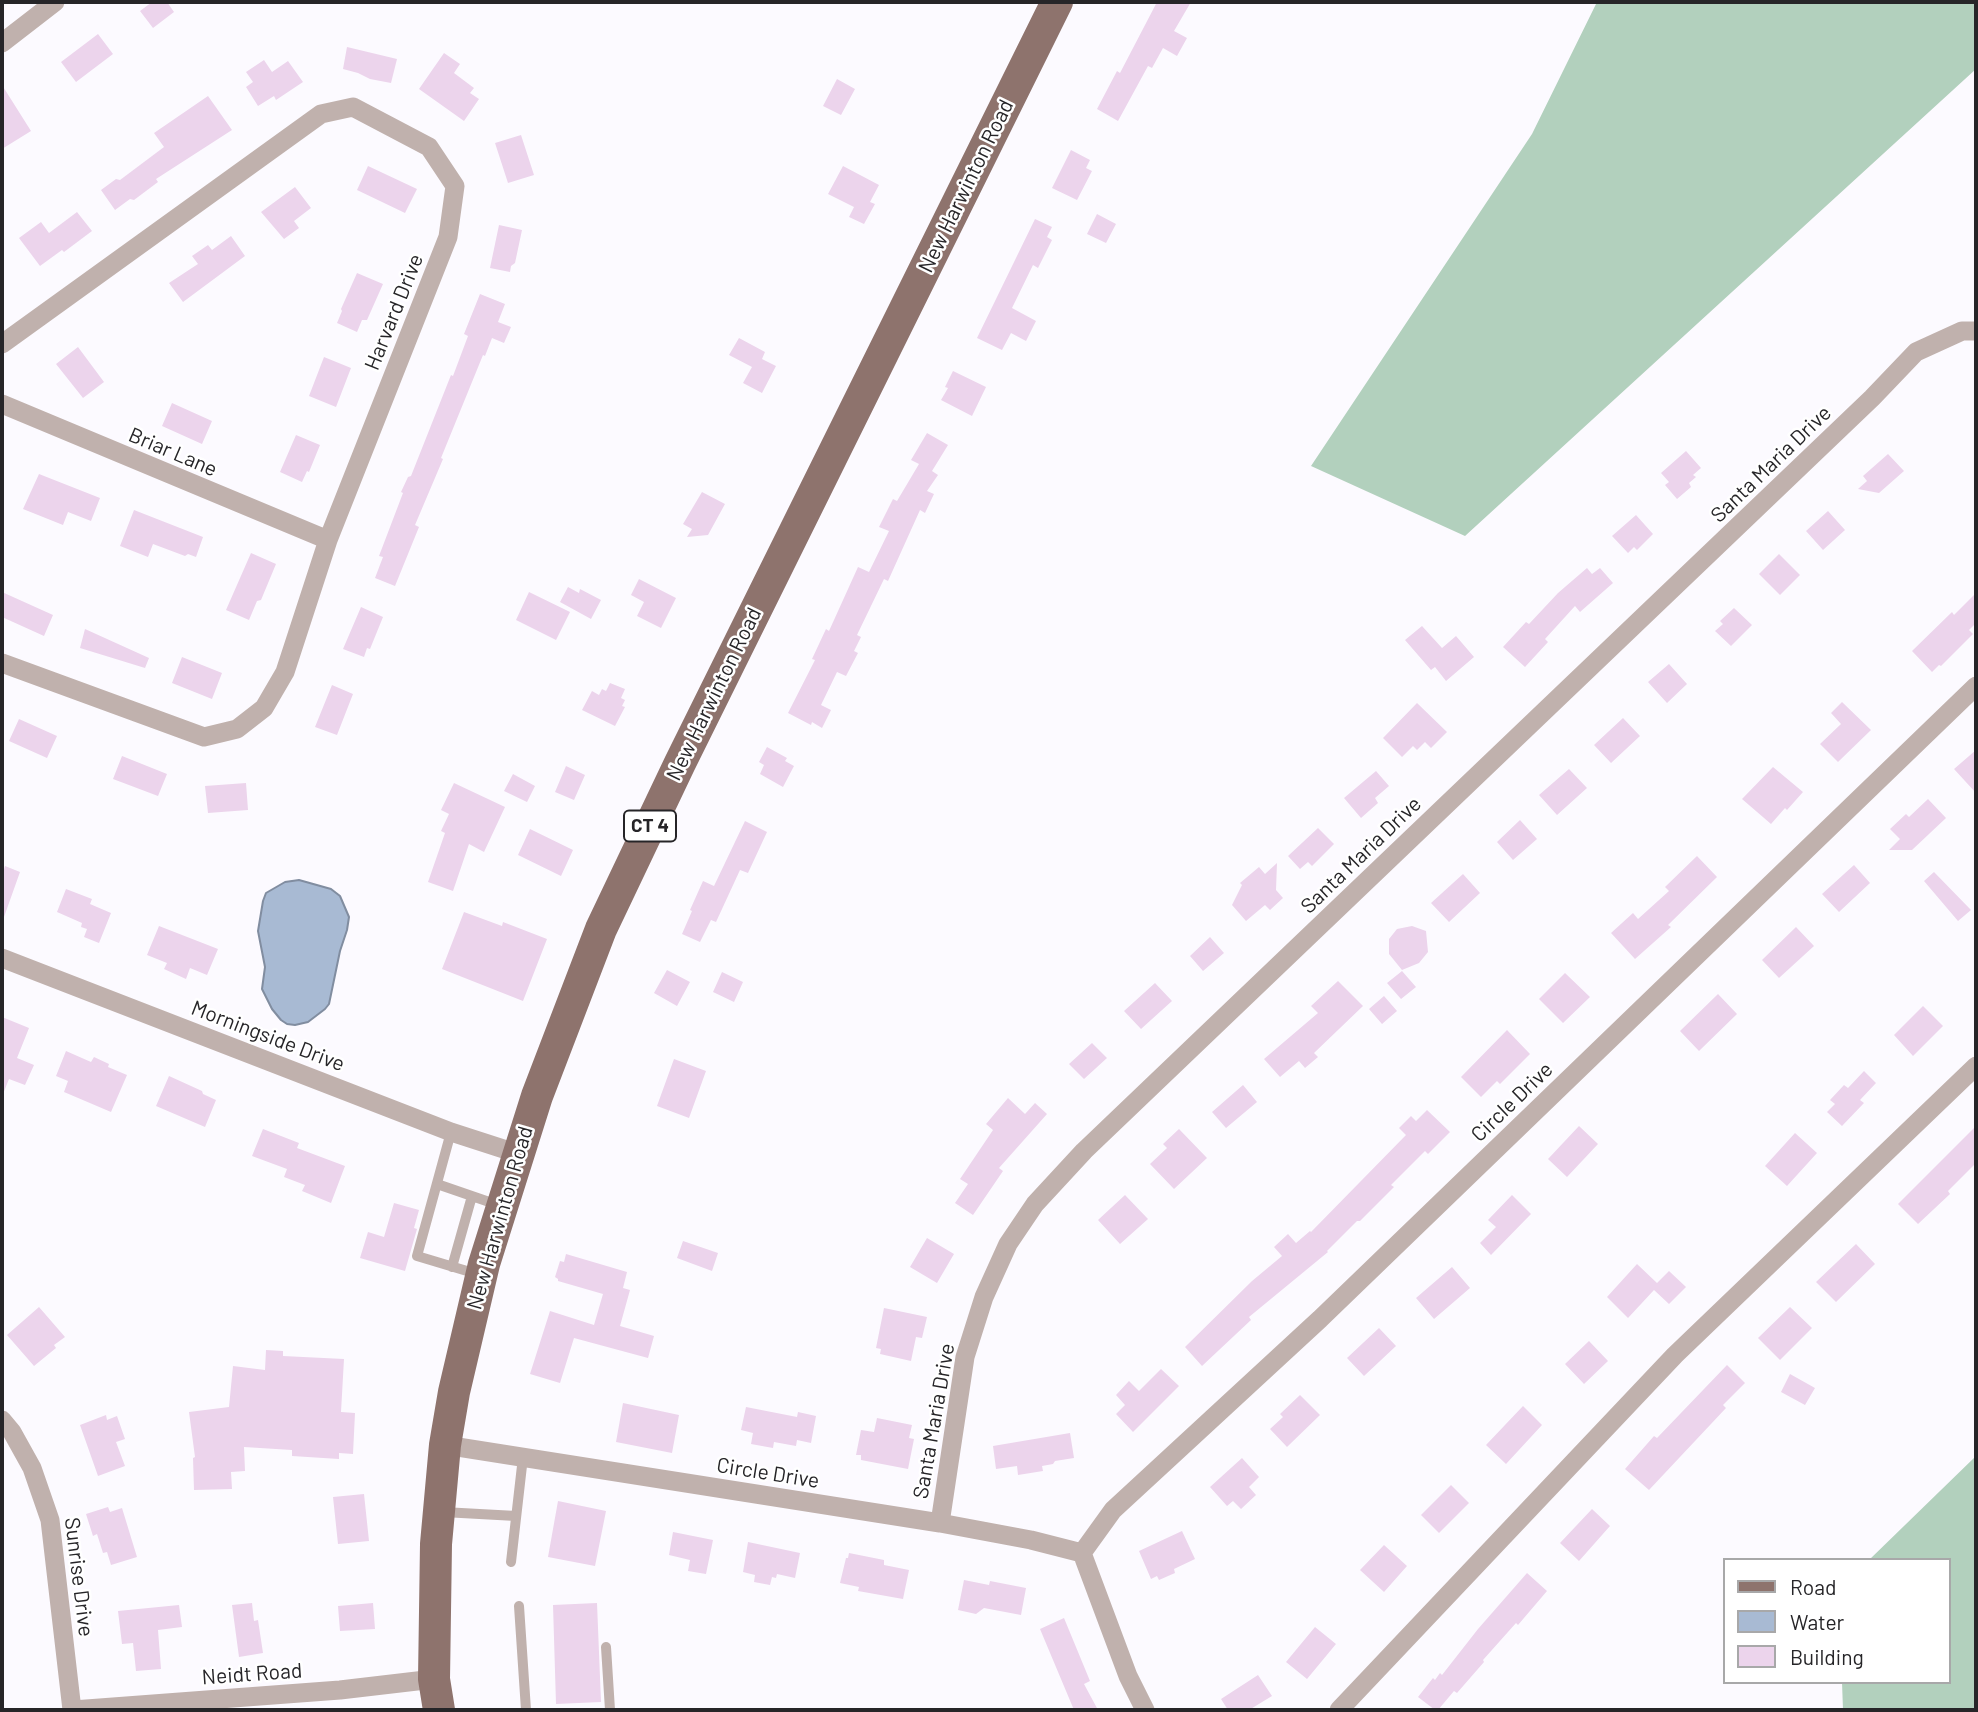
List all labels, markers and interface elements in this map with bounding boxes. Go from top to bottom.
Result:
street label: New Harwinton Road [913,95,1019,277]
street label: Harvard Drive [359,250,429,374]
street label: Santa Maria Drive [1706,400,1836,528]
street label: Briar Lane [125,422,221,482]
street label: New Harwinton Road [661,603,767,785]
street label: Santa Maria Drive [1296,791,1426,919]
road number: CT 4 [624,810,676,842]
street label: Morningside Drive [188,995,348,1077]
street label: Circle Drive [1466,1057,1558,1147]
street label: New Harwinton Road [462,1123,538,1313]
street label: Santa Maria Drive [908,1341,960,1501]
street label: Circle Drive [715,1452,821,1494]
street label: Sunrise Drive [59,1516,99,1638]
legend [1722,1558,1950,1684]
text: Road [1790,1574,1836,1599]
text: Water [1790,1609,1844,1634]
text: Building [1790,1644,1864,1669]
street label: Neidt Road [201,1658,303,1690]

